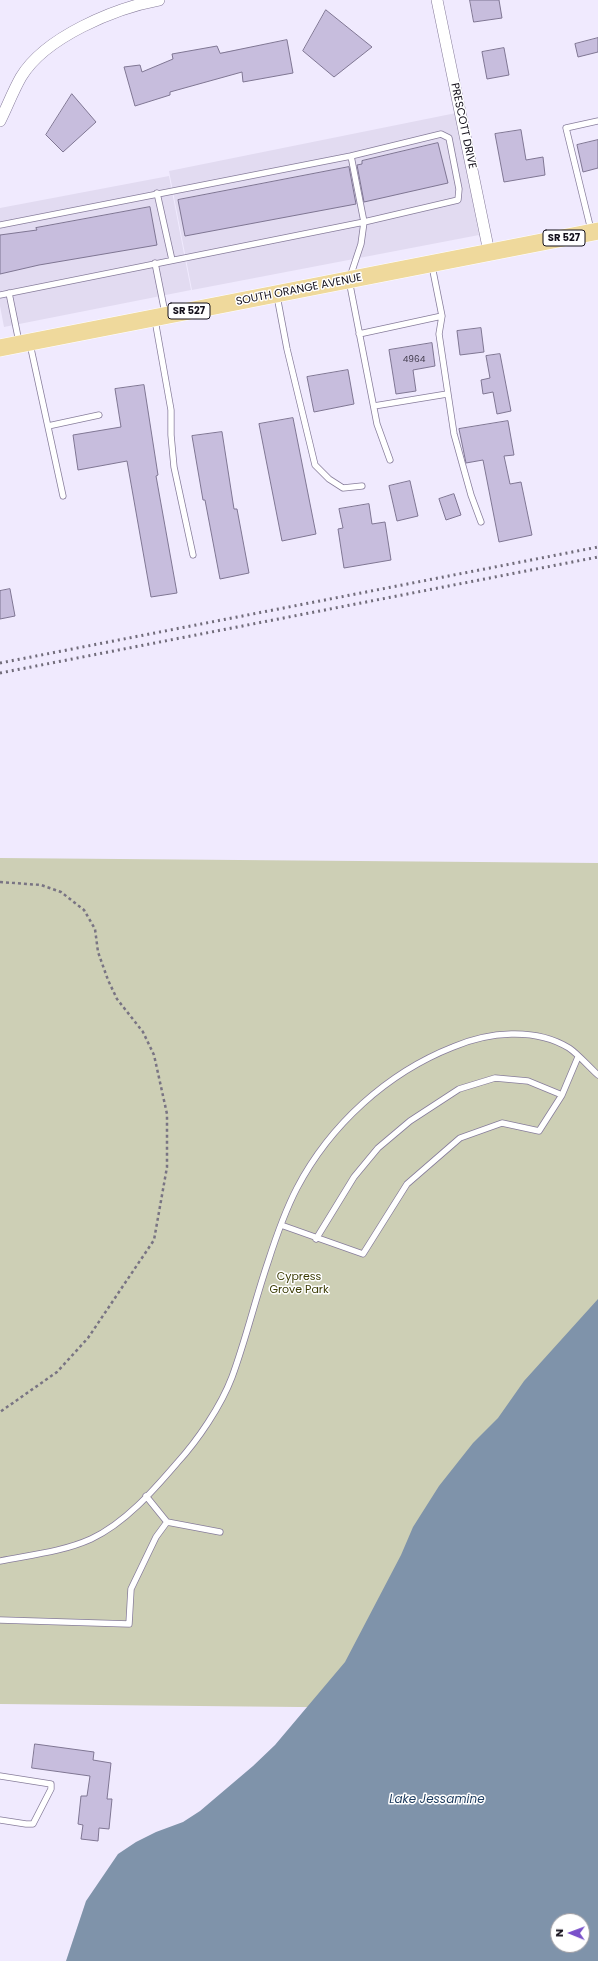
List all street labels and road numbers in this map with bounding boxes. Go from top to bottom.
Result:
street label: PRESCOTT DRIVE [447,82,479,170]
road number: SR 527 [543,230,585,246]
street label: SOUTH ORANGE AVENUE [235,271,363,309]
road number: SR 527 [168,303,210,319]

